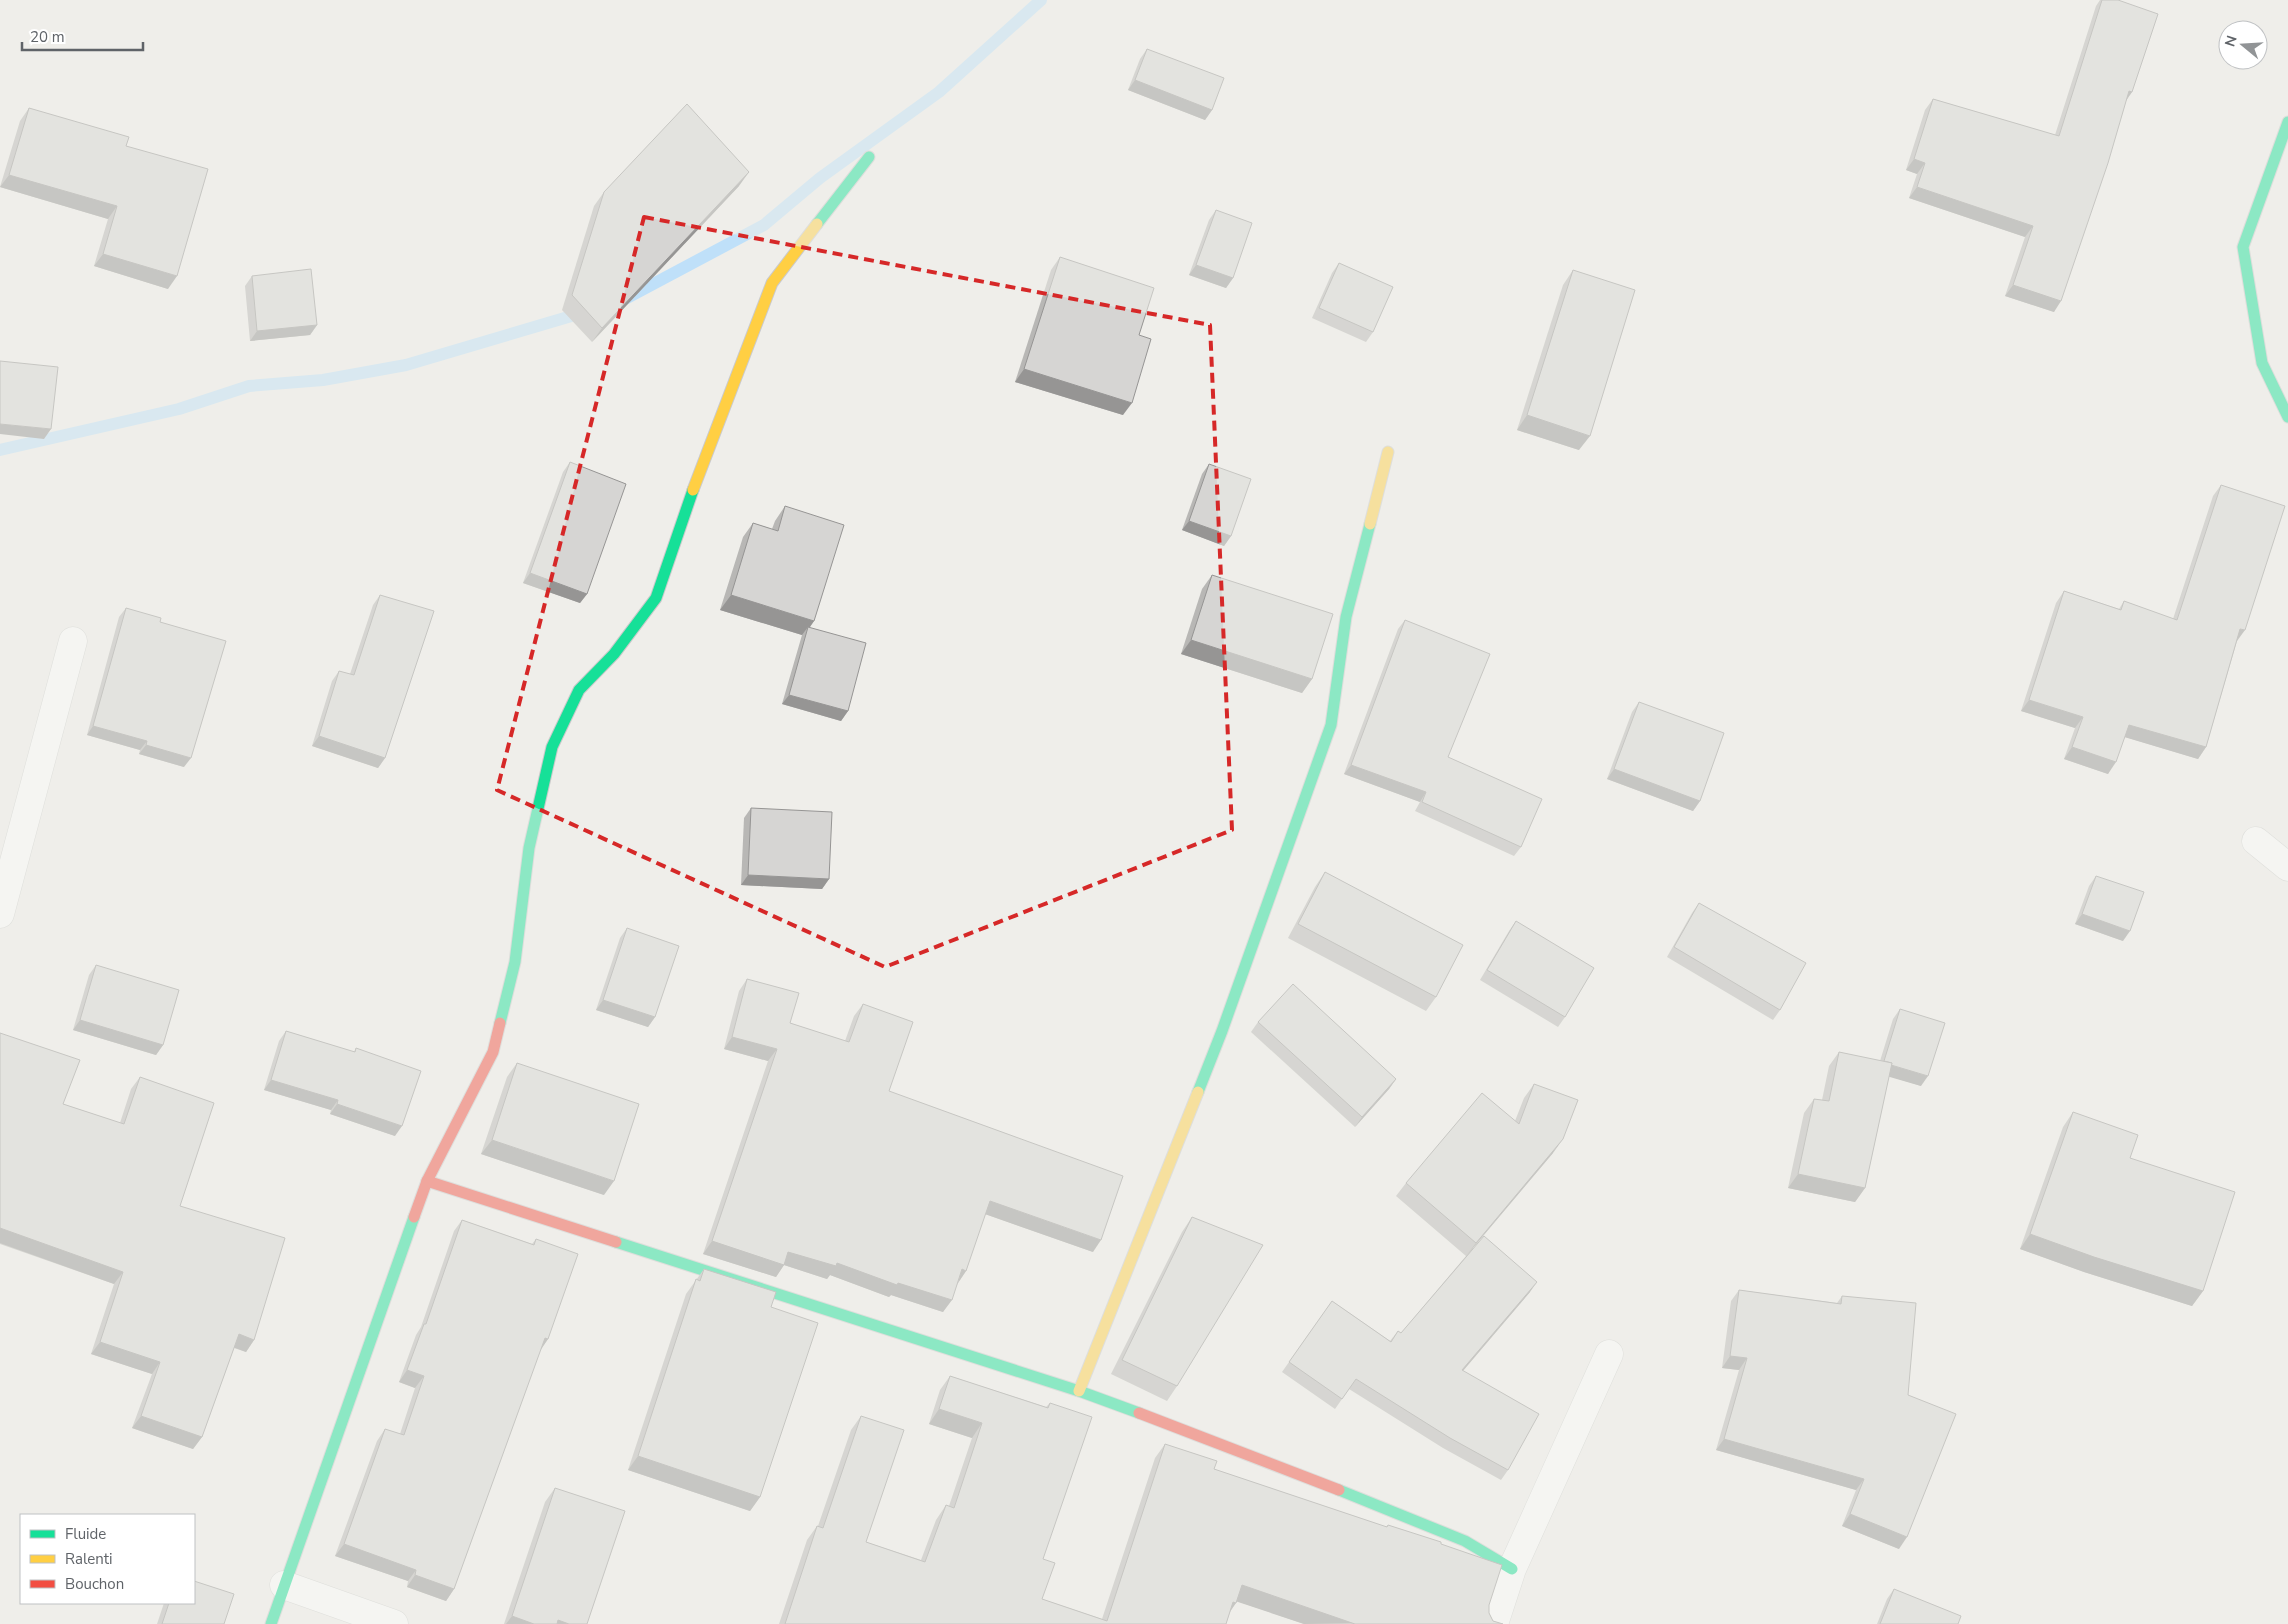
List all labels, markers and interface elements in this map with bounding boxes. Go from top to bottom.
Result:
scale bar [22,20,144,52]
north arrow [2218,20,2268,70]
text: 20 m [30,27,65,47]
text: N [2220,33,2242,49]
legend [20,1514,195,1604]
text: Fluide [65,1524,106,1544]
text: Ralenti [65,1549,113,1569]
text: Bouchon [65,1574,124,1594]

